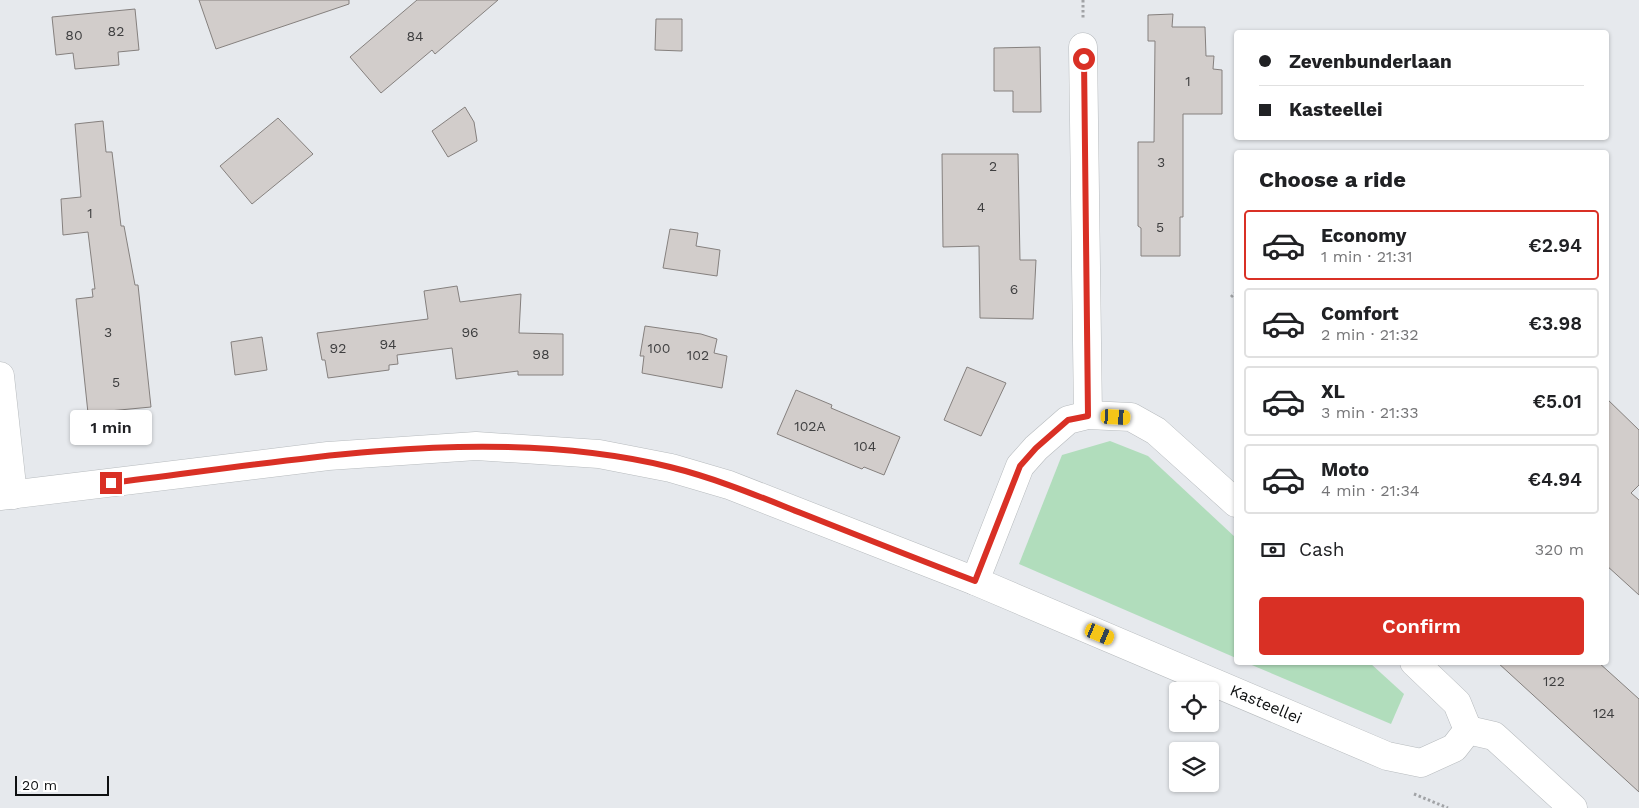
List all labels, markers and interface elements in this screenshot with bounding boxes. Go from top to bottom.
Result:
house number: 82 [108,23,124,39]
house number: 80 [65,27,83,43]
house number: 84 [406,28,424,44]
route start [1073,48,1095,70]
text: Zevenbunderlaan [1289,50,1452,73]
house number: 1 [1185,73,1191,89]
text: Kasteellei [1289,98,1382,121]
house number: 3 [1157,154,1165,170]
house number: 2 [989,158,997,174]
text: Choose a ride [1259,167,1406,192]
house number: 4 [977,199,985,215]
house number: 1 [87,205,93,221]
house number: 5 [1156,219,1164,235]
icon: car [1261,223,1306,268]
text: Economy [1321,224,1406,247]
text: €2.94 [1528,234,1582,257]
text: 1 min · 21:31 [1321,247,1413,266]
house number: 6 [1010,281,1018,297]
icon: car [1261,301,1306,346]
text: Comfort [1321,302,1399,325]
text: €3.98 [1529,312,1582,335]
house number: 3 [104,324,112,340]
house number: 96 [461,324,479,340]
text: 2 min · 21:32 [1321,325,1419,344]
house number: 94 [379,336,397,352]
house number: 92 [330,340,346,356]
house number: 100 [648,340,670,356]
house number: 98 [532,346,550,362]
house number: 102 [687,347,709,363]
house number: 5 [112,374,120,390]
icon: car [1261,379,1306,424]
text: XL [1321,380,1345,403]
text: €5.01 [1533,390,1582,413]
text: 3 min · 21:33 [1321,403,1419,422]
car [1100,409,1131,425]
callout: 1 min [70,410,152,446]
text: 1 min [90,418,132,437]
house number: 102A [794,418,826,434]
house number: 104 [854,438,876,454]
icon: car [1261,457,1306,502]
text: Moto [1321,458,1369,481]
text: €4.94 [1528,468,1582,491]
route end [100,472,122,494]
text: 4 min · 21:34 [1321,481,1420,500]
icon: cash [1259,536,1287,564]
text: Cash [1299,538,1345,561]
text: 320 m [1535,540,1584,559]
button: Confirm [1259,597,1584,655]
car [1083,621,1116,647]
house number: 122 [1543,673,1565,689]
street label: Kasteellei [1227,680,1305,728]
map controls [1169,682,1219,792]
button: locate [1169,682,1219,732]
house number: 124 [1593,705,1615,721]
button: layers [1169,742,1219,792]
scale bar [15,773,109,796]
text: 20 m [22,777,57,793]

